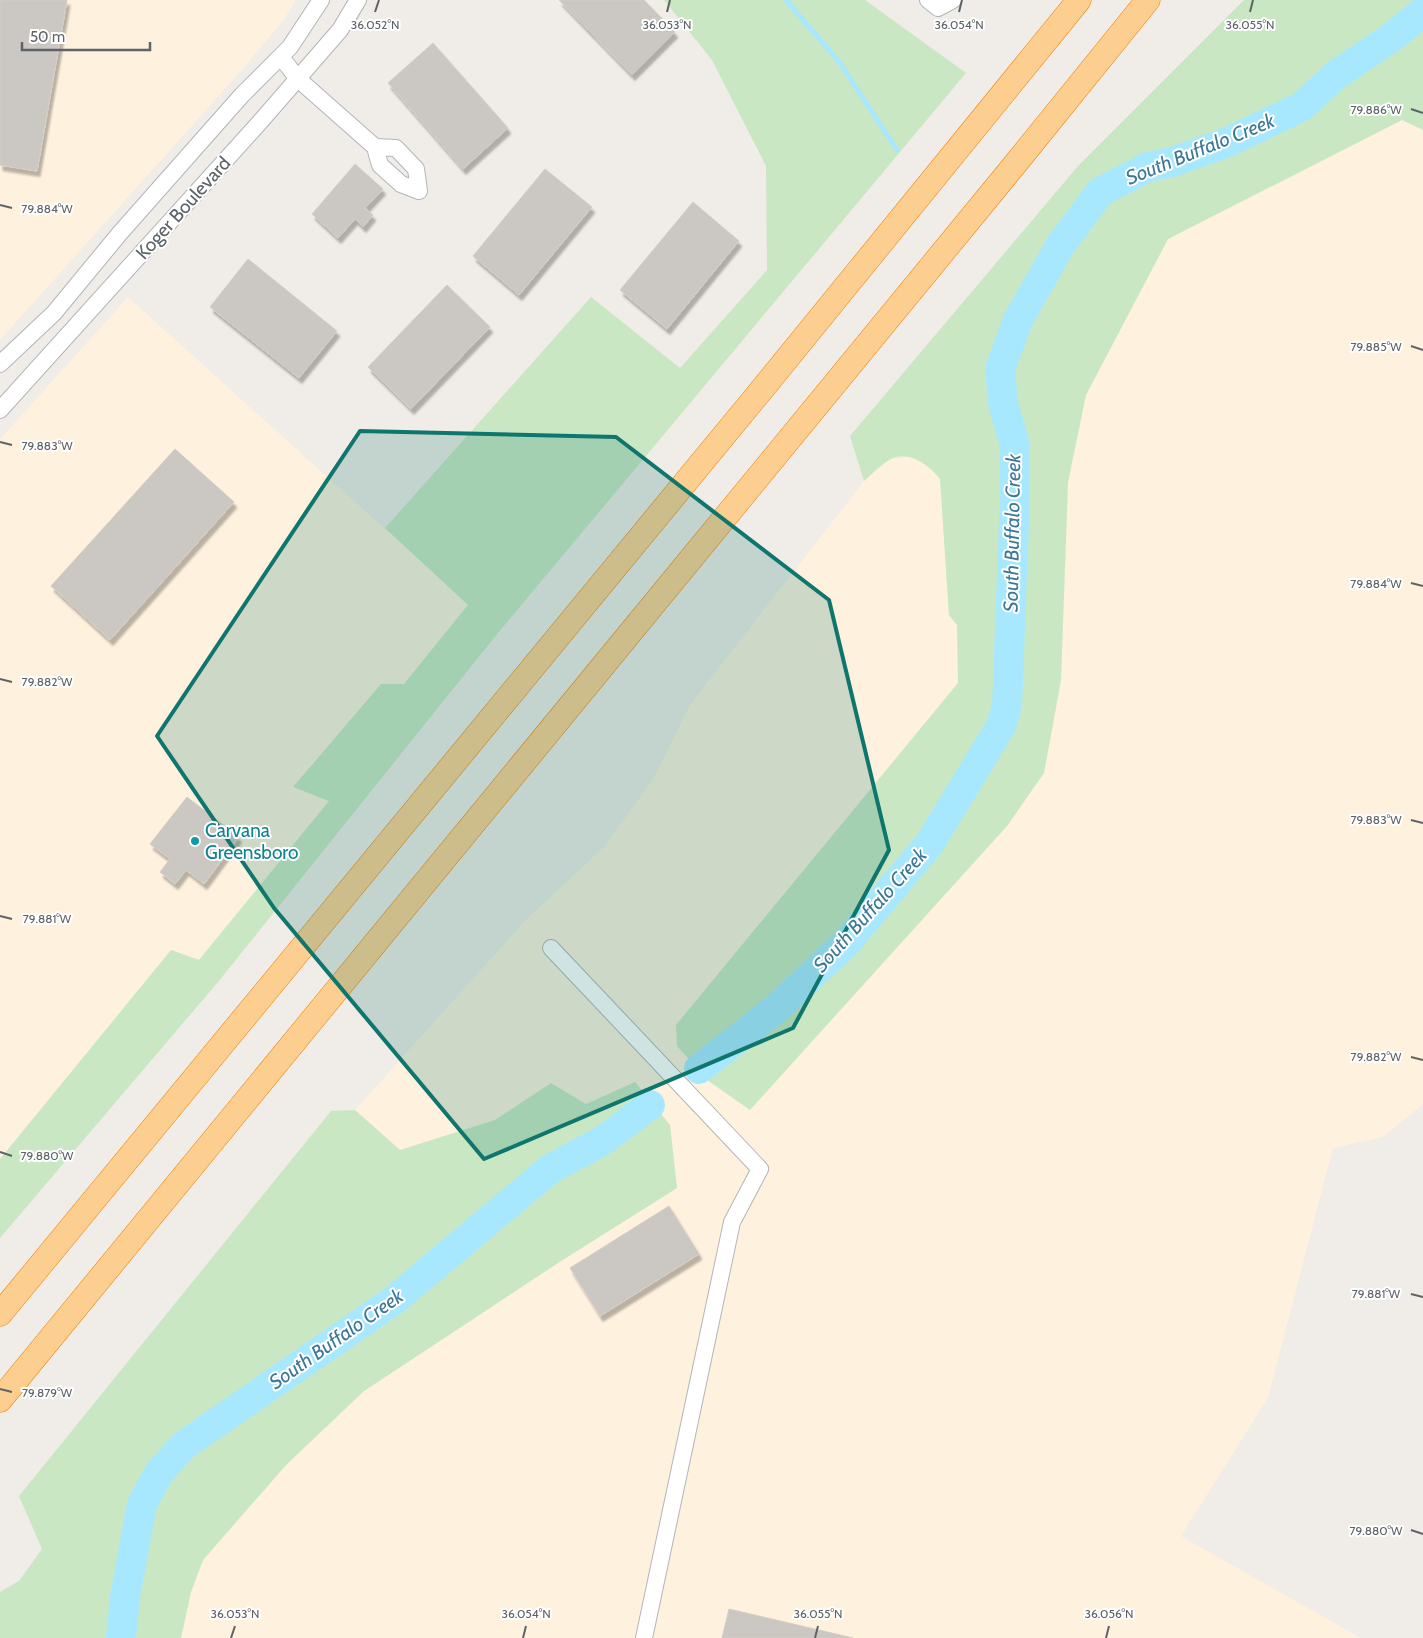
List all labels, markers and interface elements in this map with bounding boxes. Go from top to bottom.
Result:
text: 36.052°N [351,17,399,32]
text: 36.053°N [643,17,691,32]
text: 36.054°N [934,17,984,32]
text: 36.055°N [1226,17,1274,32]
scale bar [22,20,150,52]
text: 50 m [30,28,65,46]
text: 79.886°W [1350,102,1402,117]
water label: South Buffalo Creek [1122,108,1279,190]
street label: Koger Boulevard [131,152,235,264]
text: 79.884°W [21,201,73,216]
text: 79.885°W [1351,339,1402,354]
text: 79.883°W [22,438,73,453]
water label: South Buffalo Creek [999,452,1025,612]
text: 79.884°W [1350,576,1402,591]
text: 79.882°W [22,674,73,689]
text: 79.883°W [1351,812,1402,827]
place label: Carvana Greensboro [205,819,299,864]
marker: Carvana Greensboro [189,835,201,847]
water label: South Buffalo Creek [808,842,933,977]
text: 79.881°W [23,911,72,926]
text: 79.882°W [1351,1049,1402,1064]
text: 79.880°W [21,1148,74,1163]
water label: South Buffalo Creek [264,1283,409,1394]
text: 79.881°W [1352,1286,1401,1301]
text: 79.879°W [22,1385,73,1400]
text: 79.880°W [1350,1523,1403,1538]
text: 36.053°N [211,1606,259,1621]
text: 36.054°N [501,1606,551,1621]
text: 36.055°N [794,1606,842,1621]
text: 36.056°N [1084,1606,1134,1621]

